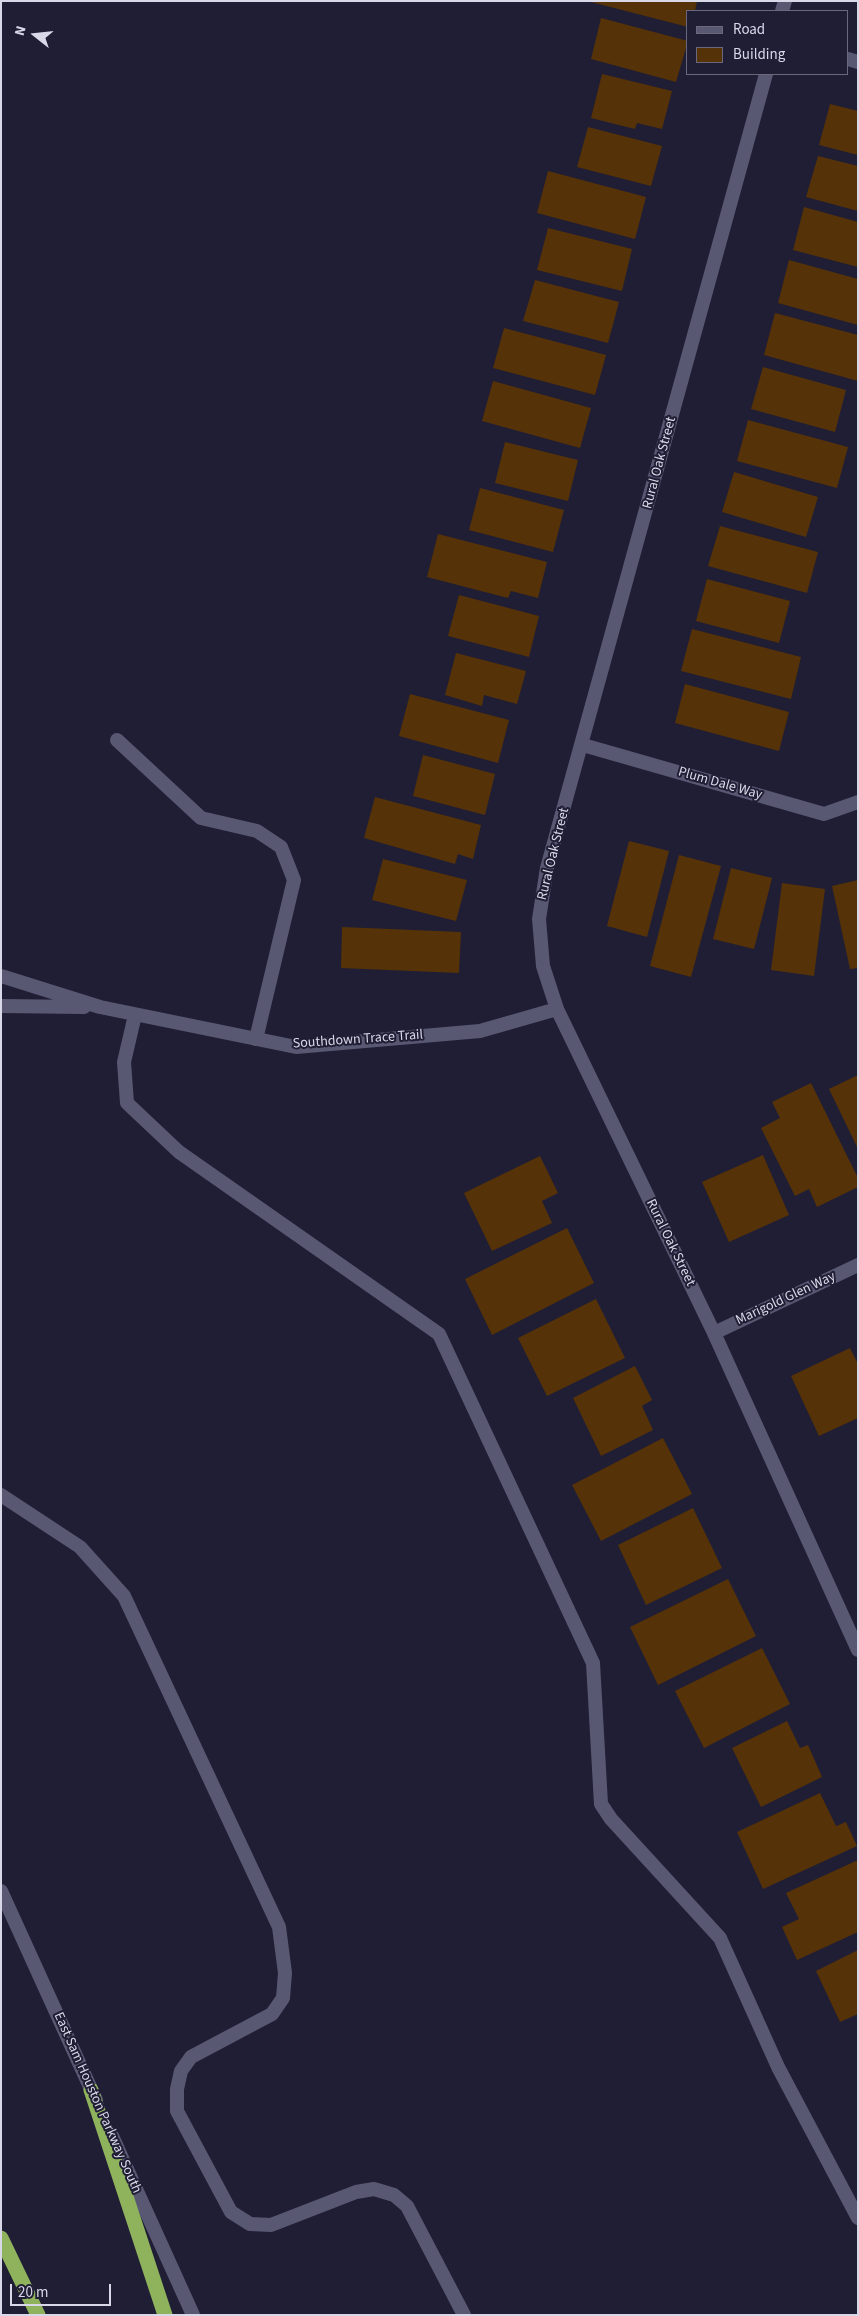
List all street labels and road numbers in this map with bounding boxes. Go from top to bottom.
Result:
street label: Rural Oak Street [640,415,680,511]
street label: Plum Dale Way [676,764,764,804]
street label: Rural Oak Street [534,806,574,902]
street label: Southdown Trace Trail [292,1027,424,1053]
street label: Rural Oak Street [642,1197,698,1289]
street label: Marigold Glen Way [733,1269,839,1329]
street label: East Sam Houston Parkway South [49,2010,145,2196]

